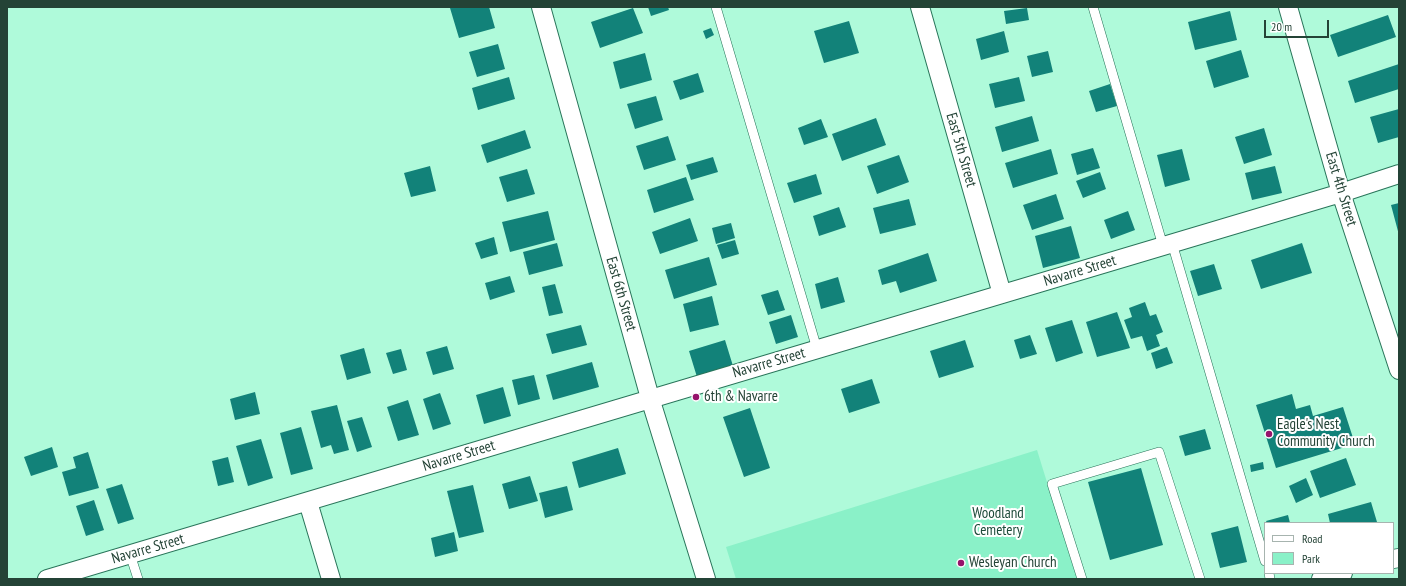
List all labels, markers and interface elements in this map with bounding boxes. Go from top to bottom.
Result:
scale bar [1266,12,1331,38]
text: 20 m [1271,19,1292,34]
street label: East 5th Street [942,111,980,189]
street label: East 4th Street [1321,150,1361,228]
street label: Navarre Street [1042,251,1118,291]
street label: East 6th Street [602,255,640,333]
street label: Navarre Street [731,344,807,382]
place label: 6th & Navarre [704,388,778,406]
marker: 6th & Navarre [691,392,701,402]
place label: Eagle's Nest Community Church [1277,416,1375,451]
marker: Eagle's Nest Community Church [1264,429,1274,439]
street label: Navarre Street [421,436,497,476]
park label: Woodland Cemetery [972,505,1024,540]
legend [1264,522,1394,574]
street label: Navarre Street [110,530,186,568]
text: Road [1302,531,1322,546]
text: Park [1302,551,1320,566]
place label: Wesleyan Church [969,554,1057,572]
marker: Wesleyan Church [956,558,966,568]

